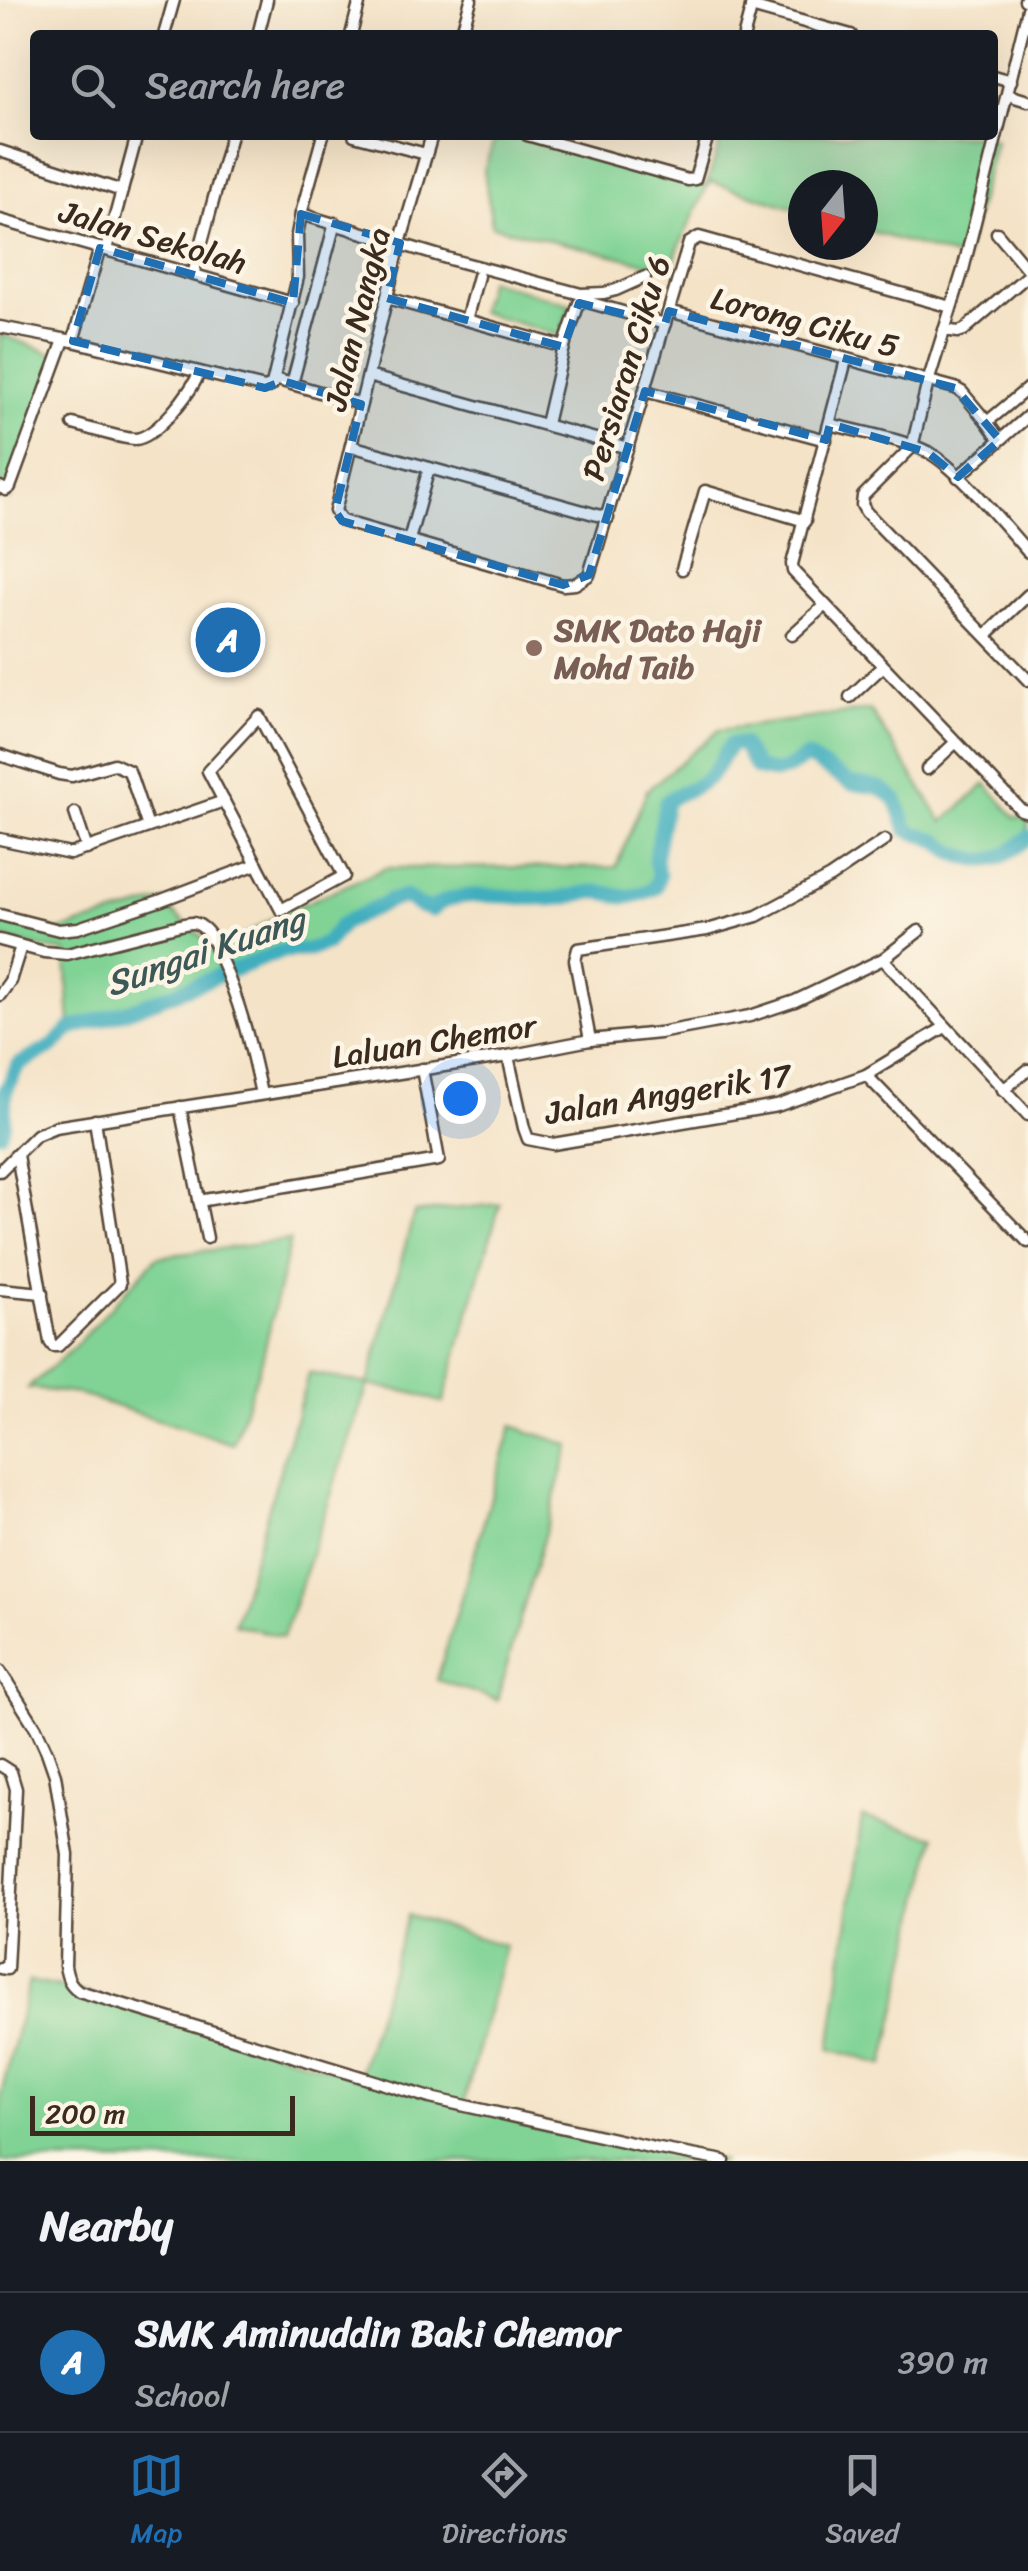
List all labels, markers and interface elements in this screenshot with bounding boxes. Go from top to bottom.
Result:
search box [30,30,998,140]
text: Search here [145,52,345,119]
icon: search [65,58,120,113]
north arrow [788,170,878,260]
street label: Jalan Sekolah [52,183,253,291]
street label: Jalan Nangka [307,222,408,418]
street label: Persiaran Ciku 6 [565,248,688,488]
street label: Lorong Ciku 5 [704,270,905,375]
pin: A [196,602,260,678]
place label: SMK Dato Haji Mohd Taib [553,602,763,696]
marker: SMK Dato Haji Mohd Taib [523,637,545,659]
water label: Sungai Kuang [97,887,316,1014]
street label: Laluan Chemor [328,997,542,1086]
street label: Jalan Anggerik 17 [540,1047,797,1142]
your location [435,1073,486,1124]
text: 200 m [45,2089,125,2138]
scale bar [30,2091,295,2136]
text: Nearby [40,2189,173,2263]
text: SMK Aminuddin Baki Chemor [135,2300,620,2367]
text: A [62,2334,83,2391]
text: 390 m [898,2334,988,2391]
text: School [135,2367,229,2424]
tab: Map [129,2448,184,2557]
tab: Directions [442,2448,567,2557]
tab: Saved [825,2448,899,2557]

